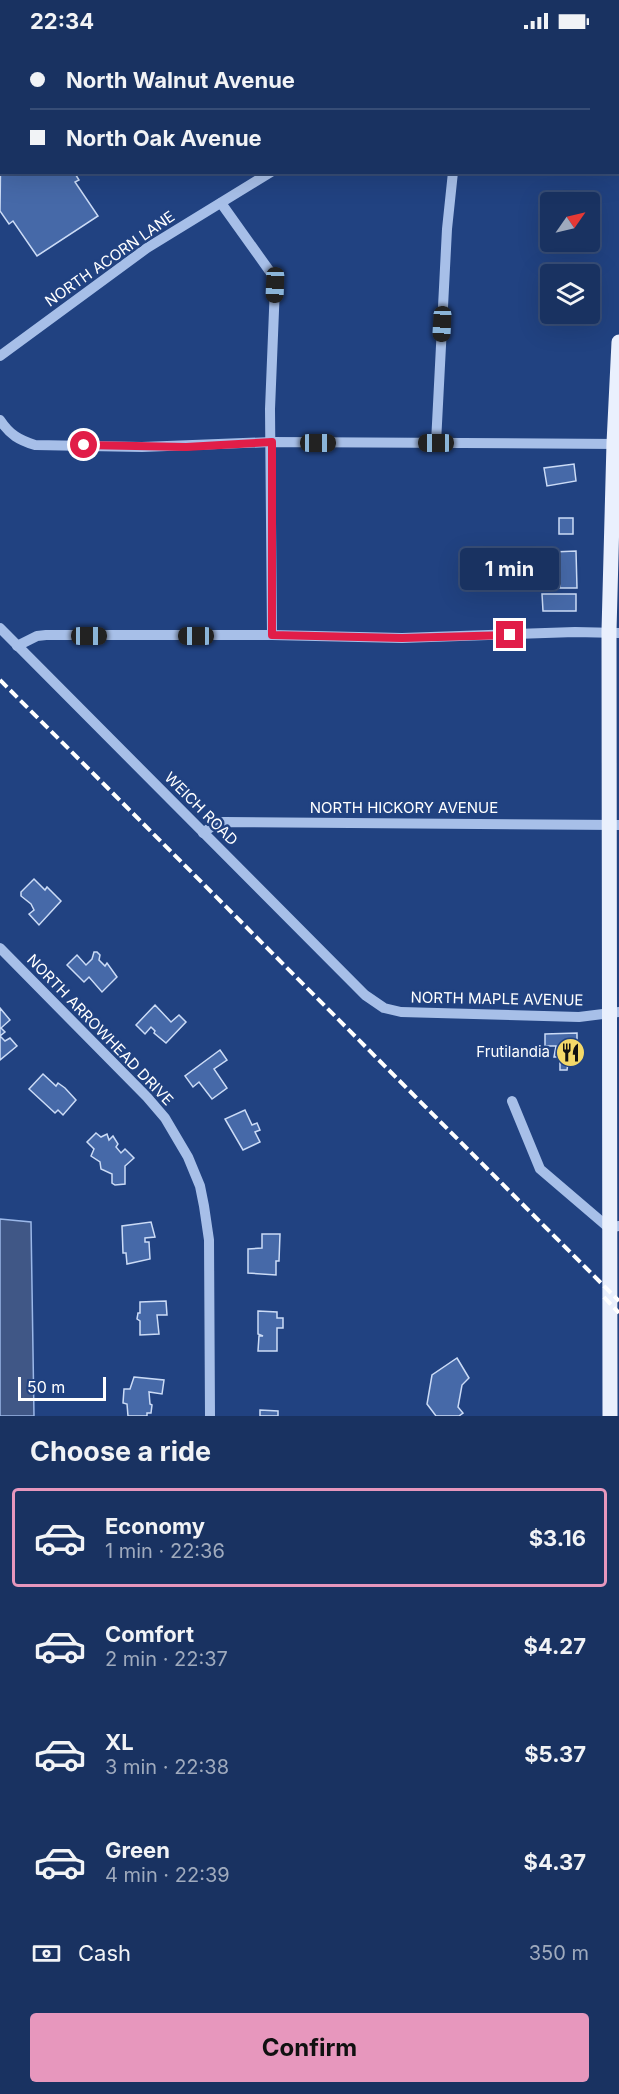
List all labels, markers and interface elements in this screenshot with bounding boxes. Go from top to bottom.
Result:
text: 22:34 [30,8,94,34]
text: North Walnut Avenue [66,67,295,93]
text: North Oak Avenue [66,125,262,151]
north arrow [540,192,600,252]
map controls [540,192,600,324]
street label: NORTH ACORN LANE [41,207,178,311]
button: layers [540,264,600,324]
car [265,267,285,303]
car [432,306,452,342]
route start [70,431,97,458]
car [300,434,336,452]
car [418,434,454,452]
callout: 1 min [460,548,560,590]
text: 1 min [485,557,534,581]
route end [496,621,523,648]
car [71,627,107,645]
car [178,627,214,645]
street label: WEICH ROAD [161,768,242,849]
street label: NORTH HICKORY AVENUE [310,798,498,817]
street label: NORTH ARROWHEAD DRIVE [23,950,178,1109]
street label: NORTH MAPLE AVENUE [410,987,584,1010]
restaurant icon: Frutilandia [555,1036,587,1068]
place label: Frutilandia [476,1042,550,1061]
scale bar [18,1374,106,1402]
text: 50 m [27,1377,65,1397]
text: Choose a ride [30,1435,211,1468]
icon: car [33,1511,87,1565]
text: Economy [105,1513,205,1539]
text: $3.16 [529,1525,586,1551]
text: 1 min · 22:36 [105,1539,225,1563]
icon: car [33,1619,87,1673]
text: Comfort [105,1621,194,1647]
text: $4.27 [523,1633,586,1659]
text: 2 min · 22:37 [105,1647,228,1671]
icon: car [33,1727,87,1781]
text: XL [105,1729,134,1755]
text: $5.37 [524,1741,586,1767]
text: 3 min · 22:38 [105,1755,229,1779]
icon: car [33,1835,87,1889]
text: Green [105,1837,170,1863]
text: $4.37 [524,1849,586,1875]
text: 4 min · 22:39 [105,1863,230,1887]
icon: cash [30,1937,63,1970]
text: Cash [78,1940,131,1966]
text: 350 m [529,1941,589,1965]
button: Confirm [30,2013,589,2082]

